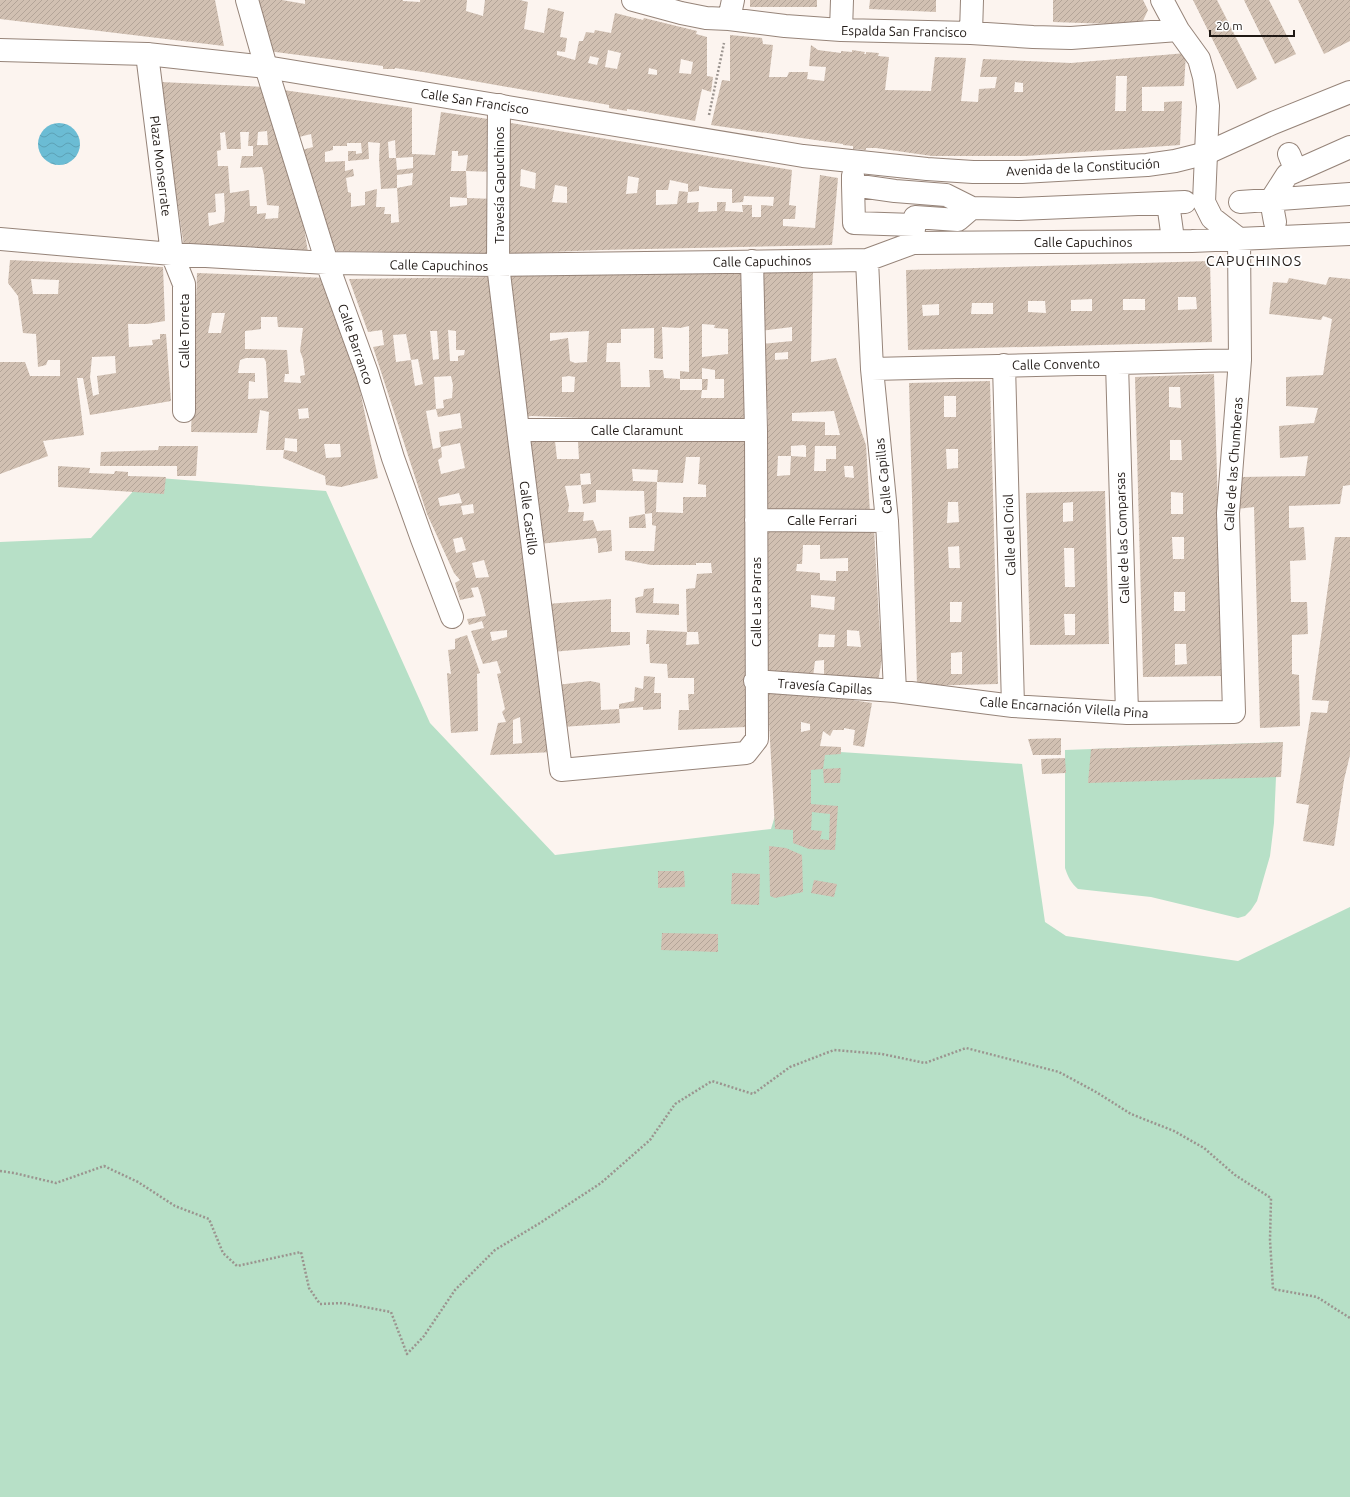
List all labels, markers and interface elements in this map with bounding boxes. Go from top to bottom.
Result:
scale bar [1210,12,1294,38]
text: 20 m [1216,19,1243,32]
street label: Espalda San Francisco [841,23,967,39]
street label: Calle San Francisco [420,86,530,116]
street label: Plaza Monserrate [148,115,174,217]
street label: Travesía Capuchinos [492,126,506,244]
street label: Avenida de la Constitución [1006,156,1160,178]
street label: Calle Capuchinos [1034,235,1133,249]
street label: Calle Capuchinos [713,253,812,269]
district label: CAPUCHINOS [1206,253,1302,269]
street label: Calle Capuchinos [390,257,489,273]
street label: Calle Torreta [177,294,191,368]
street label: Calle Barranco [336,302,376,386]
street label: Calle Convento [1012,356,1100,372]
street label: Calle de las Chumberas [1221,396,1245,531]
street label: Calle Claramunt [591,423,683,437]
street label: Calle Capillas [872,437,894,515]
street label: Calle de las Comparsas [1113,471,1131,604]
street label: Calle Castillo [518,480,540,556]
street label: Calle del Oriol [1001,493,1017,576]
street label: Calle Ferrari [787,513,857,527]
street label: Calle Las Parras [749,557,763,647]
street label: Travesía Capillas [777,676,873,696]
street label: Calle Encarnación Vilella Pina [979,694,1149,720]

